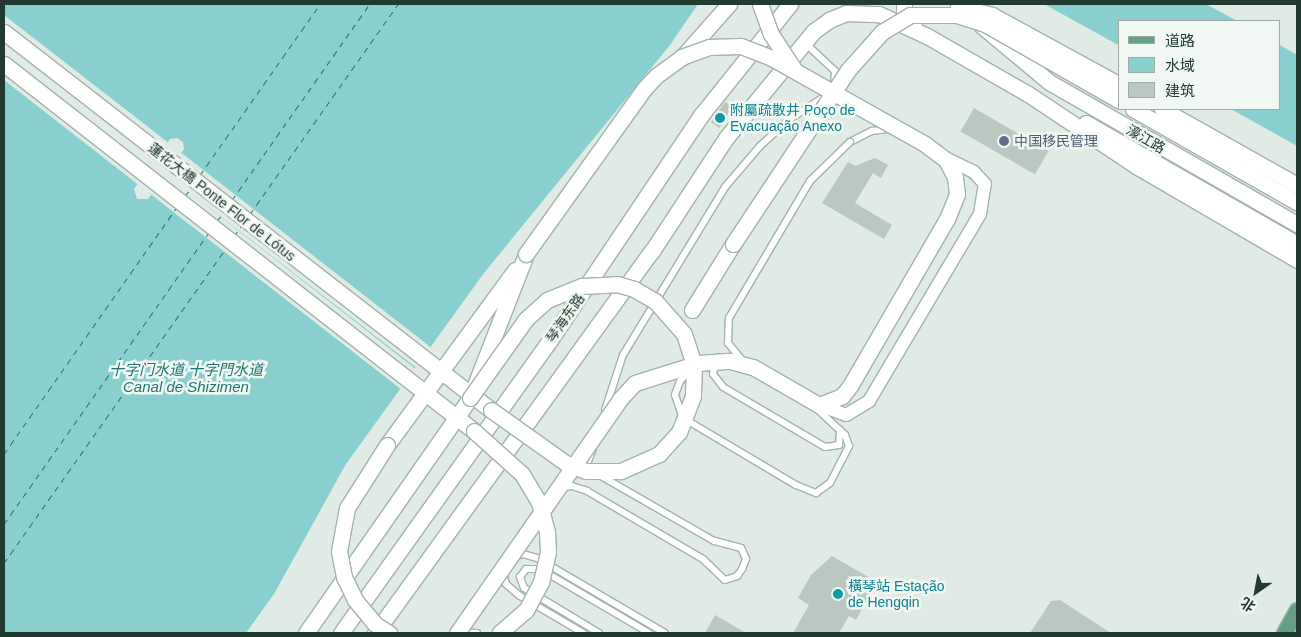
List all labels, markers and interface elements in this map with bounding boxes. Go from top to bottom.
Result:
legend [1118,20,1281,110]
text: 道路 [1165,32,1195,49]
text: 水域 [1165,57,1195,74]
text: 建筑 [1165,82,1195,99]
place label: 附屬疏散井 Poço de Evacuação Anexo [730,102,855,134]
marker: 附屬疏散井 Poço de Evacuação Anexo [714,112,726,124]
street label: 濠江路 [1124,121,1168,157]
place label: 中国移民管理 [1014,133,1098,149]
marker: 中国移民管理 [998,135,1010,147]
street label: 蓮花大橋 Ponte Flor de Lótus [145,139,299,265]
street label: 琴海东路 [542,290,588,346]
water label: 十字门水道 十字門水道 Canal de Shizimen [109,360,263,395]
north arrow [1231,567,1281,617]
place label: 橫琴站 Estação de Hengqin [848,578,944,610]
marker: 橫琴站 Estação de Hengqin [832,588,844,600]
text: 北 [1238,594,1258,615]

